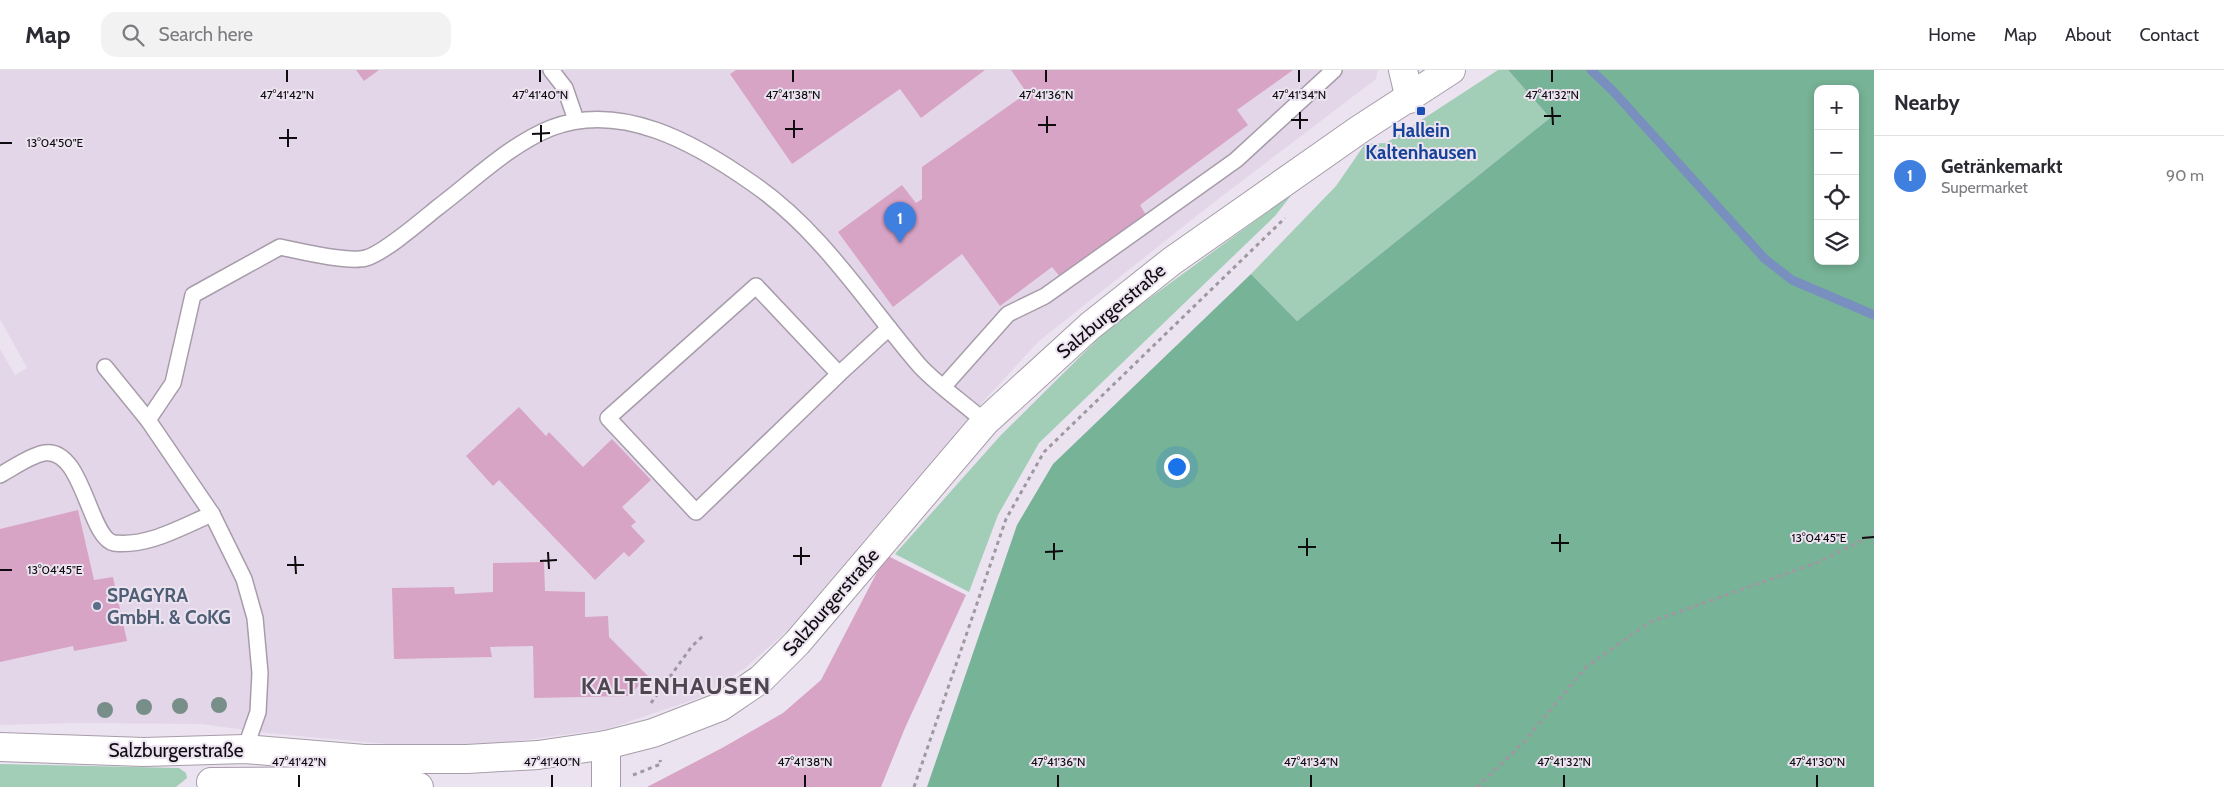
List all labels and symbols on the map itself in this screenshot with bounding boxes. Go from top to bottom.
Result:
text: 47°41'42"N [260,87,314,102]
text: 47°41'40"N [512,87,568,102]
text: 47°41'38"N [765,87,821,102]
text: 47°41'36"N [1019,87,1073,102]
text: 47°41'34"N [1272,87,1326,102]
text: 47°41'32"N [1525,87,1579,102]
marker: Hallein Kaltenhausen [1415,105,1427,117]
place label: Hallein Kaltenhausen [1365,119,1477,164]
text: 13°04'50"E [27,135,84,150]
pin: 1 [884,202,916,243]
street label: Salzburgerstraße [1052,259,1170,363]
your location [1164,454,1190,480]
text: 13°04'45"E [1792,530,1847,545]
street label: Salzburgerstraße [778,543,884,661]
text: 13°04'45"E [28,562,83,577]
place label: SPAGYRA GmbH. & CoKG [107,584,231,629]
marker: SPAGYRA GmbH. & CoKG [91,600,103,612]
district label: KALTENHAUSEN [581,671,771,700]
street label: Salzburgerstraße [108,739,244,762]
text: 47°41'42"N [272,754,326,769]
text: 47°41'40"N [524,754,580,769]
text: 47°41'38"N [777,754,833,769]
text: 47°41'36"N [1031,754,1085,769]
text: 47°41'34"N [1284,754,1338,769]
text: 47°41'32"N [1537,754,1591,769]
text: 47°41'30"N [1789,754,1845,769]

